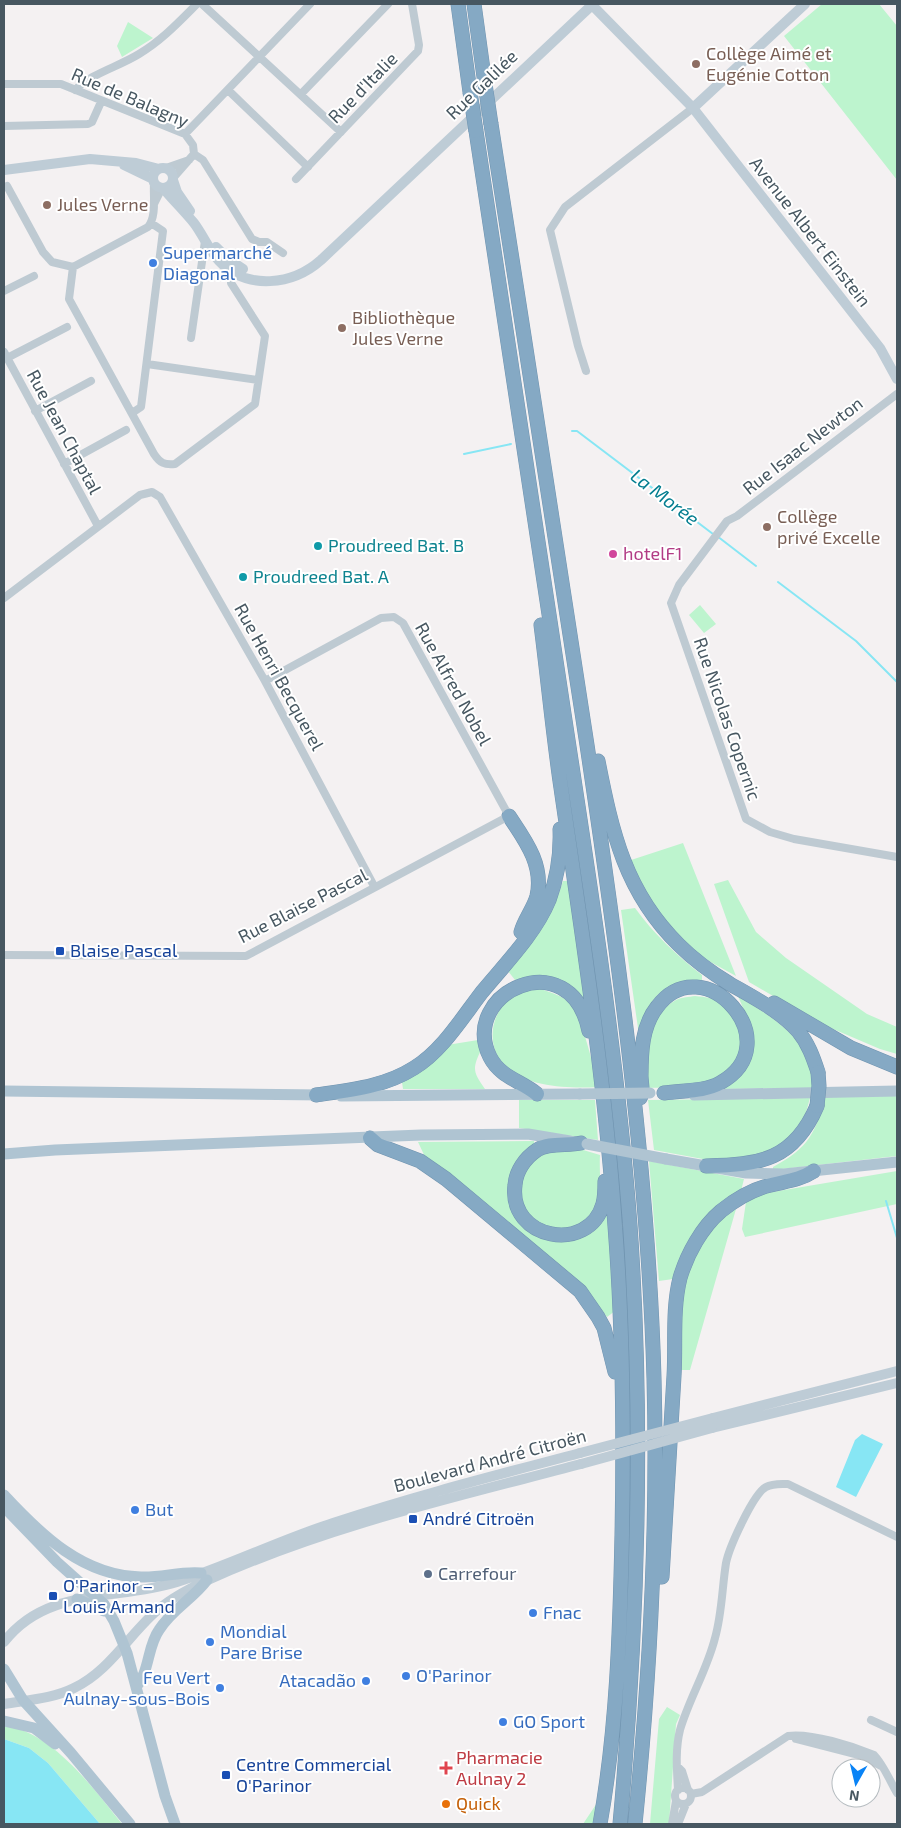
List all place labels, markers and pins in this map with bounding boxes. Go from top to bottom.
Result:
place label: Collège Aimé et Eugénie Cotton [706,42,832,85]
marker: Collège Aimé et Eugénie Cotton [690,58,702,70]
place label: Jules Verne [57,193,148,215]
marker: Jules Verne [41,199,53,211]
place label: Supermarché Diagonal [163,241,272,284]
marker: Supermarché Diagonal [147,257,159,269]
place label: Bibliothèque Jules Verne [352,306,455,349]
marker: Bibliothèque Jules Verne [336,322,348,334]
place label: Collège privé Excelle [777,505,880,548]
marker: Collège privé Excelle [761,521,773,533]
place label: Proudreed Bat. B [328,534,464,556]
marker: Proudreed Bat. B [312,540,324,552]
place label: hotelF1 [623,542,682,564]
marker: hotelF1 [607,548,619,560]
place label: Proudreed Bat. A [253,565,390,587]
marker: Proudreed Bat. A [237,571,249,583]
place label: Blaise Pascal [70,939,178,961]
marker: Blaise Pascal [54,945,66,957]
place label: But [145,1498,173,1520]
marker: But [129,1504,141,1516]
place label: André Citroën [423,1507,535,1529]
marker: André Citroën [407,1513,419,1525]
place label: Carrefour [438,1562,516,1584]
marker: Carrefour [422,1568,434,1580]
place label: O'Parinor – Louis Armand [63,1574,175,1617]
marker: O'Parinor – Louis Armand [47,1590,59,1602]
place label: Fnac [543,1601,582,1623]
marker: Fnac [527,1607,539,1619]
place label: Mondial Pare Brise [220,1620,303,1663]
marker: Mondial Pare Brise [204,1636,216,1648]
place label: O'Parinor [416,1664,492,1686]
place label: Feu Vert Aulnay-sous-Bois [63,1666,210,1709]
place label: Atacadão [279,1669,356,1691]
marker: O'Parinor [400,1670,412,1682]
marker: Atacadão [360,1675,372,1687]
marker: Feu Vert Aulnay-sous-Bois [214,1682,226,1694]
place label: GO Sport [513,1710,585,1732]
marker: GO Sport [497,1716,509,1728]
place label: Pharmacie Aulnay 2 [456,1746,543,1789]
place label: Centre Commercial O'Parinor [236,1753,392,1796]
marker: Pharmacie Aulnay 2 [440,1762,452,1774]
marker: Centre Commercial O'Parinor [220,1769,232,1781]
place label: Quick [456,1792,501,1814]
marker: Quick [440,1798,452,1810]

